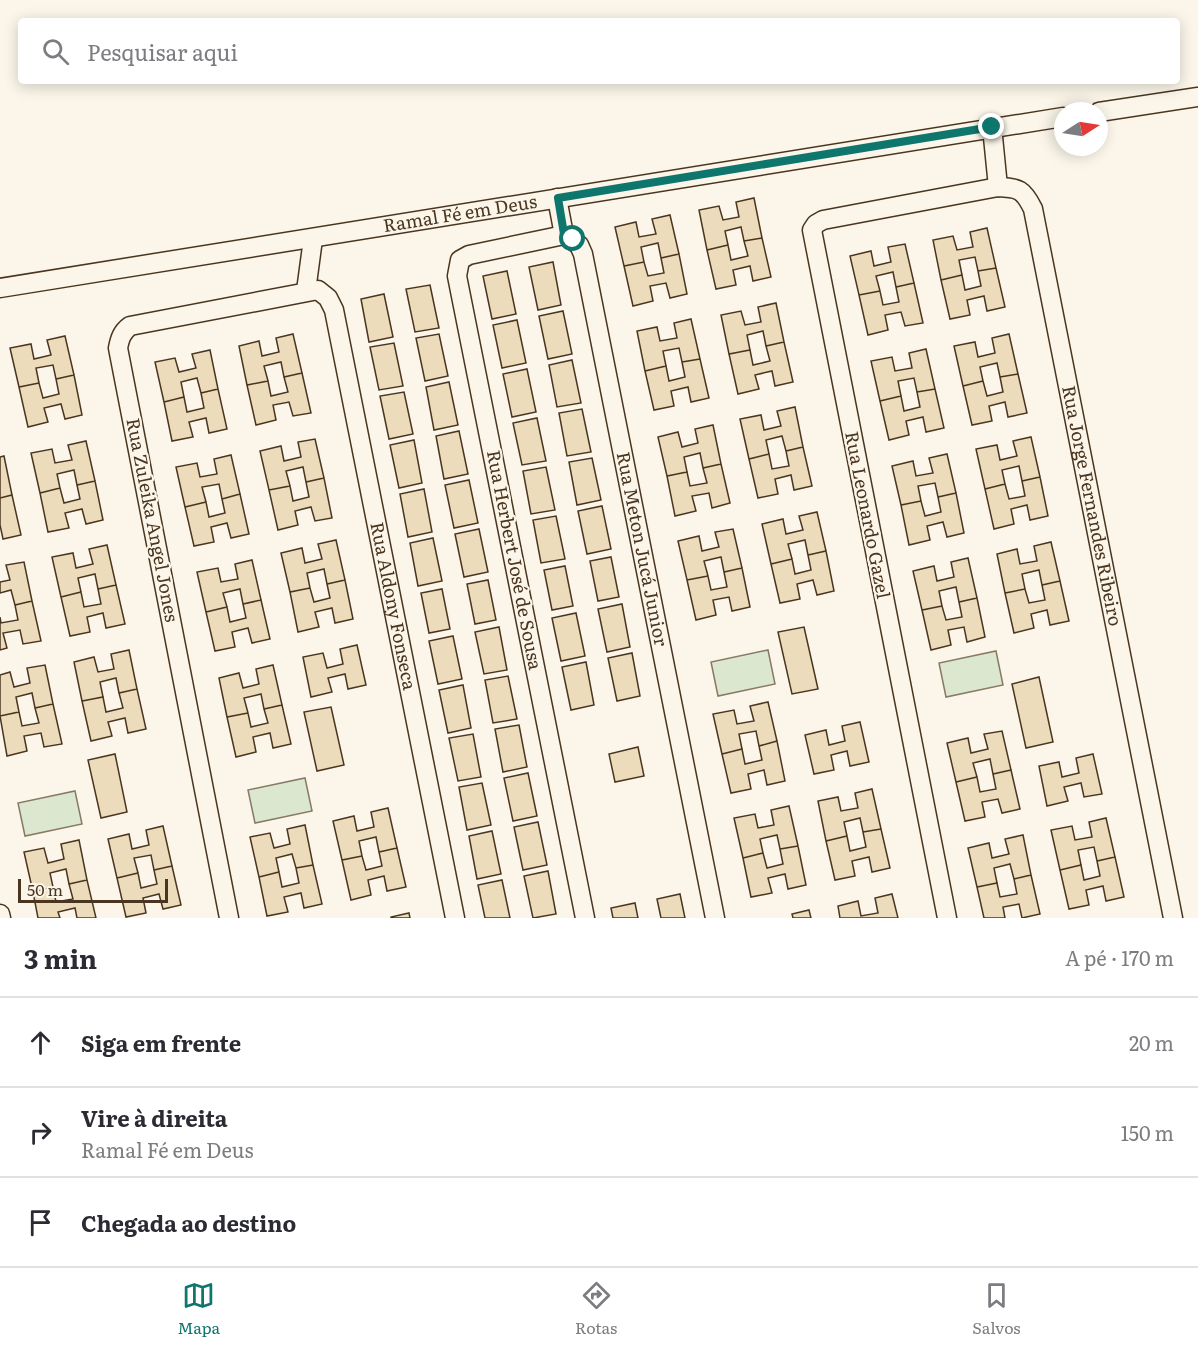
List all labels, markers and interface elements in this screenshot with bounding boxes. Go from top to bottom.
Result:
search box [18,18,1180,84]
icon: search [39,35,72,68]
text: Pesquisar aqui [87,35,238,68]
north arrow [1054,102,1108,156]
route end [978,113,1004,139]
street label: Ramal Fé em Deus [381,187,539,238]
route start [559,225,585,251]
street label: Rua Jorge Fernandes Ribeiro [1056,383,1130,628]
street label: Rua Zuleika Angel Jones [120,415,187,624]
street label: Rua Leonardo Gazel [839,429,898,601]
street label: Rua Herbert José de Sousa [481,447,550,672]
street label: Rua Meton Jucá Junior [611,449,676,649]
street label: Rua Aldony Fonseca [364,519,424,693]
scale bar [18,876,168,904]
text: 50 m [27,877,63,901]
text: 3 min [24,938,97,977]
text: A pé · 170 m [1065,942,1174,972]
icon: ahead [24,1026,57,1059]
text: Siga em frente [81,1026,241,1059]
text: 20 m [1129,1027,1174,1057]
text: Vire à direita [81,1101,228,1134]
icon: right [24,1116,57,1149]
text: 150 m [1121,1117,1174,1147]
text: Ramal Fé em Deus [81,1134,253,1164]
icon: arrive [24,1206,57,1239]
text: Chegada ao destino [81,1206,296,1239]
tab: Mapa [177,1279,220,1339]
tab: Rotas [575,1279,617,1339]
tab: Salvos [972,1279,1021,1339]

